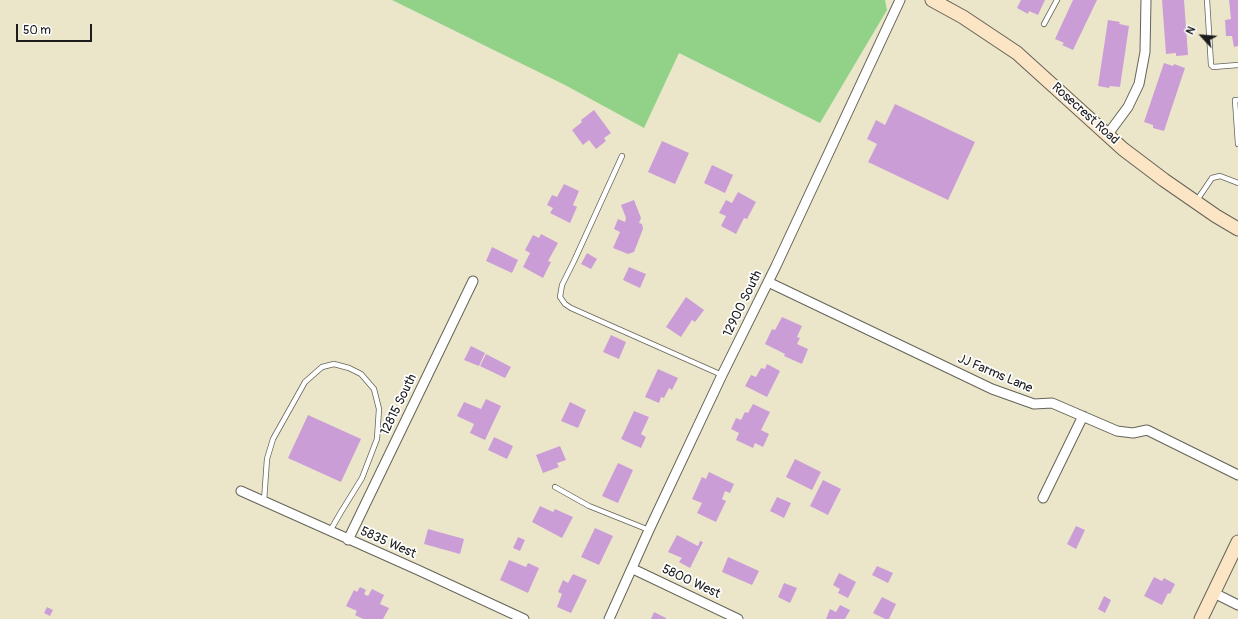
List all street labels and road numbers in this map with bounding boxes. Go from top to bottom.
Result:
street label: Rosecrest Road [1048,80,1122,148]
street label: 12900 South [720,268,766,340]
street label: JJ Farms Lane [955,351,1035,397]
street label: 12815 South [377,372,421,438]
street label: 5835 West [358,524,418,562]
street label: 5800 West [659,562,723,602]

